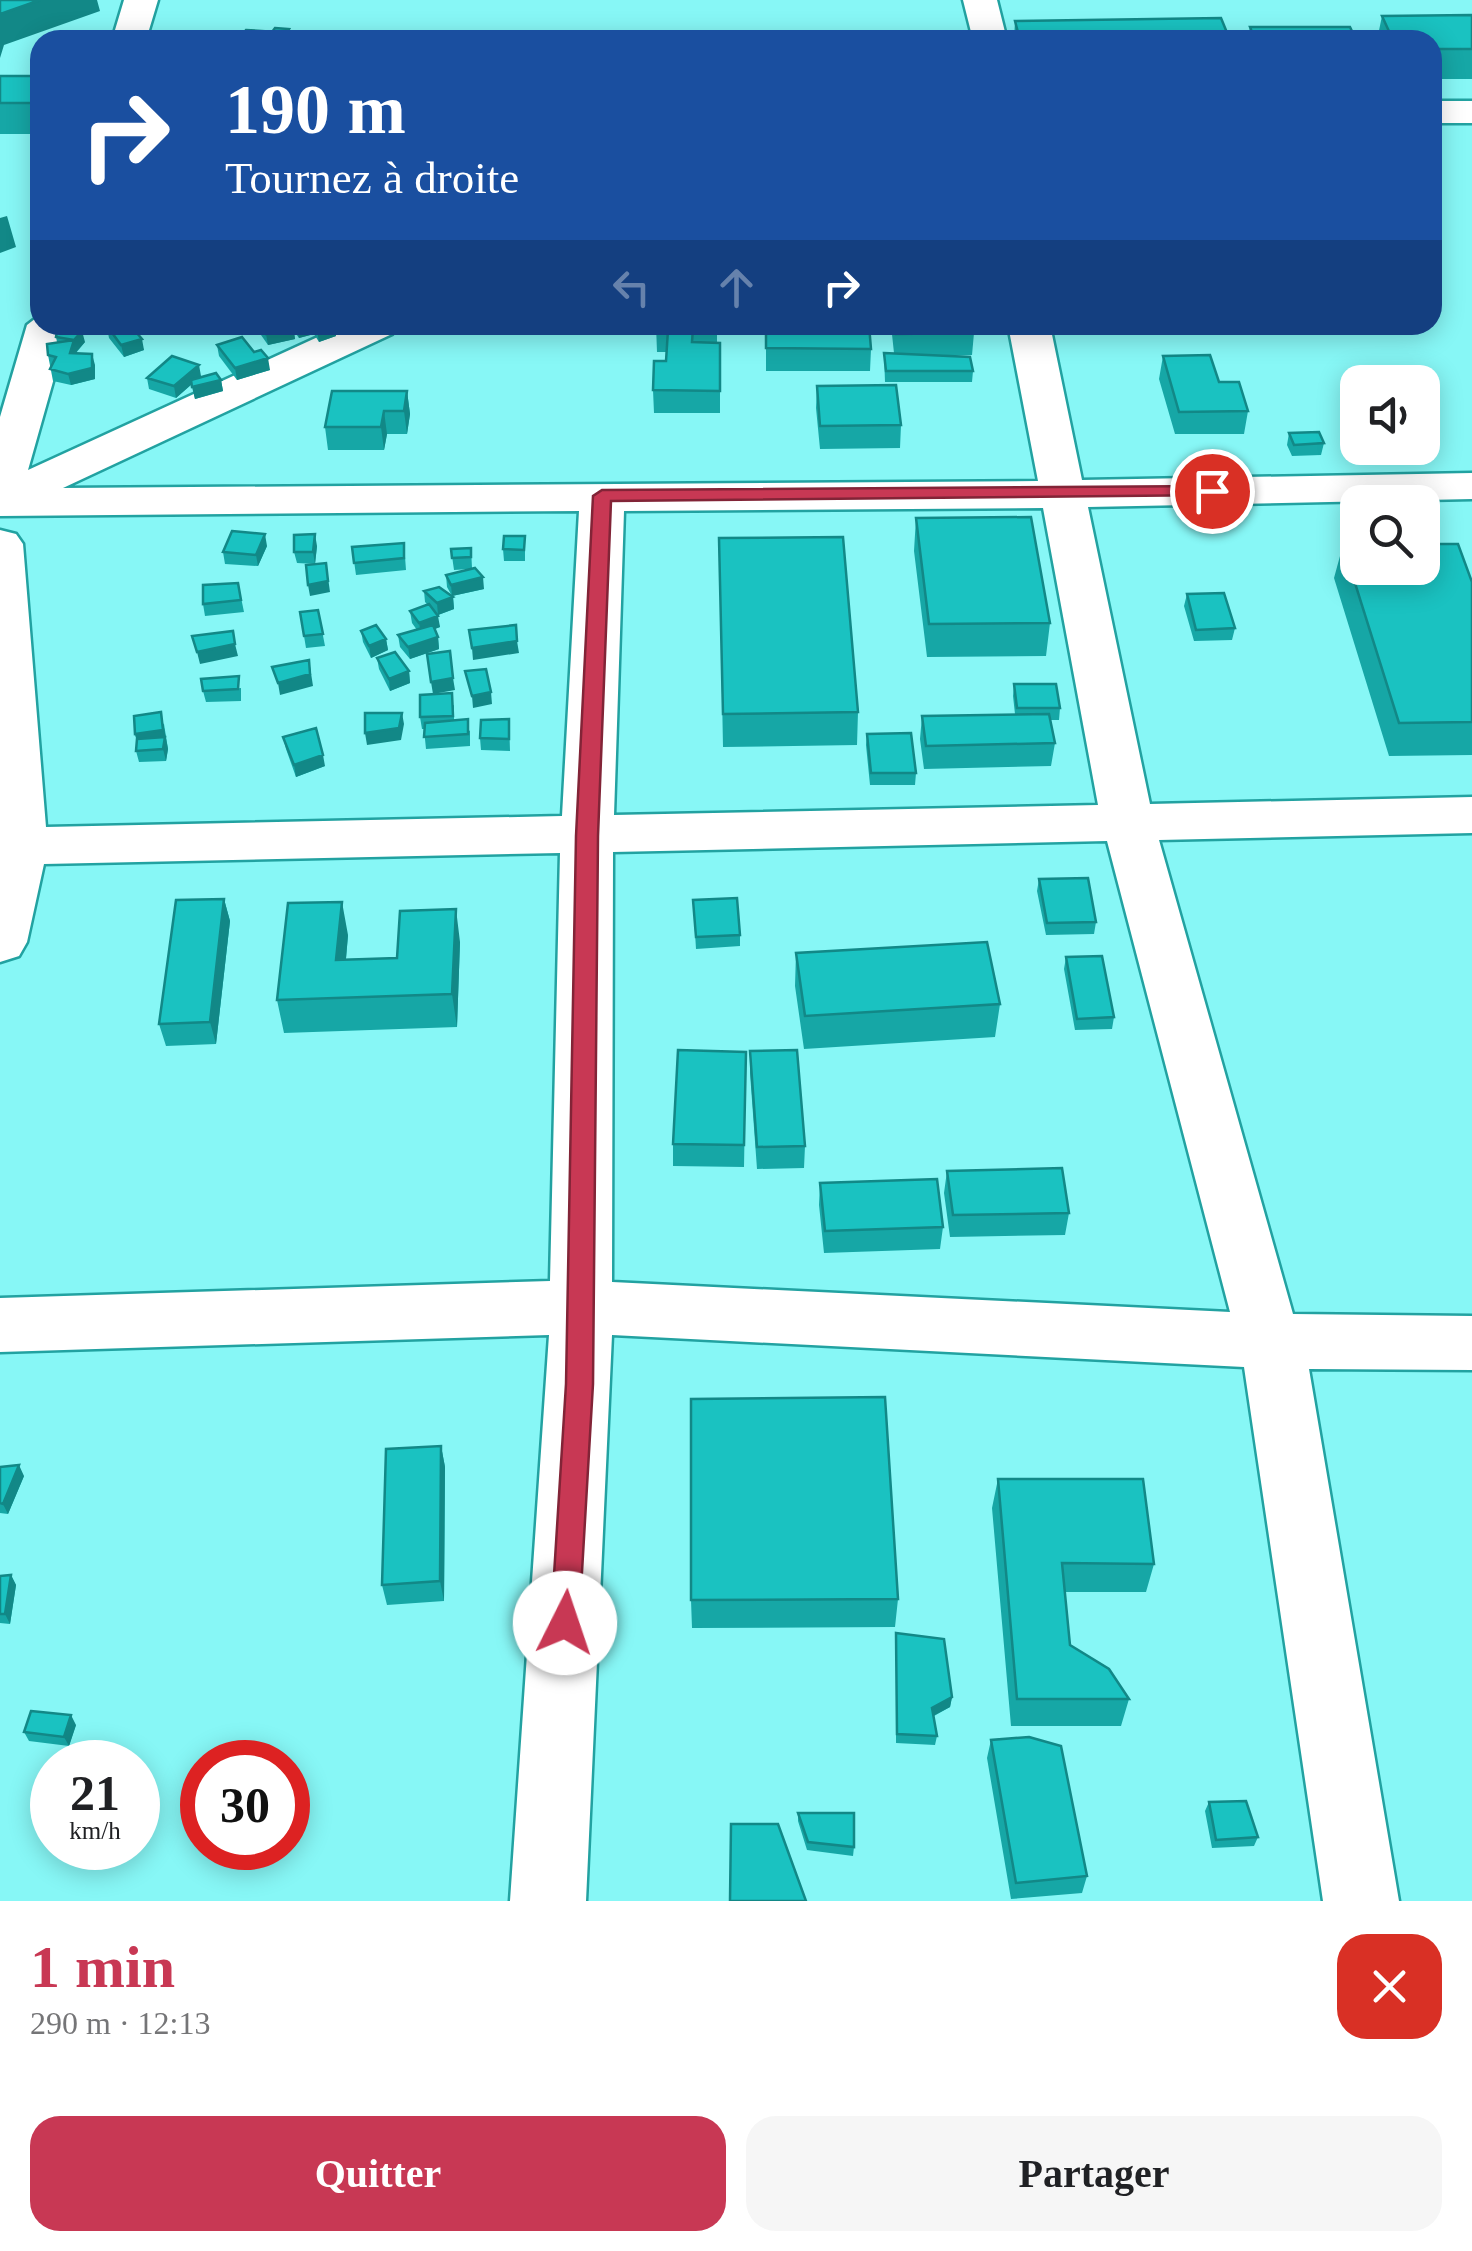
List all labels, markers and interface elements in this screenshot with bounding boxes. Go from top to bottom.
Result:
icon: right [60,70,190,200]
text: 190 m [225,71,406,148]
text: Tournez à droite [225,153,519,203]
icon: left [604,260,659,315]
icon: ahead [709,260,764,315]
icon: right [814,260,869,315]
map controls [1340,365,1440,585]
button: sound [1340,365,1440,465]
pin [1170,449,1255,534]
icon: arrive [1185,464,1240,519]
button: search [1340,485,1440,585]
position arrow [513,1571,617,1675]
speed limit sign: 30 [180,1740,310,1870]
text: 21 [70,1765,120,1821]
text: km/h [69,1817,121,1844]
text: 1 min [30,1934,175,2000]
button: close [1337,1934,1442,2039]
text: 290 m · 12:13 [30,2005,210,2041]
button: Quitter [30,2116,726,2231]
button: Partager [746,2116,1442,2231]

